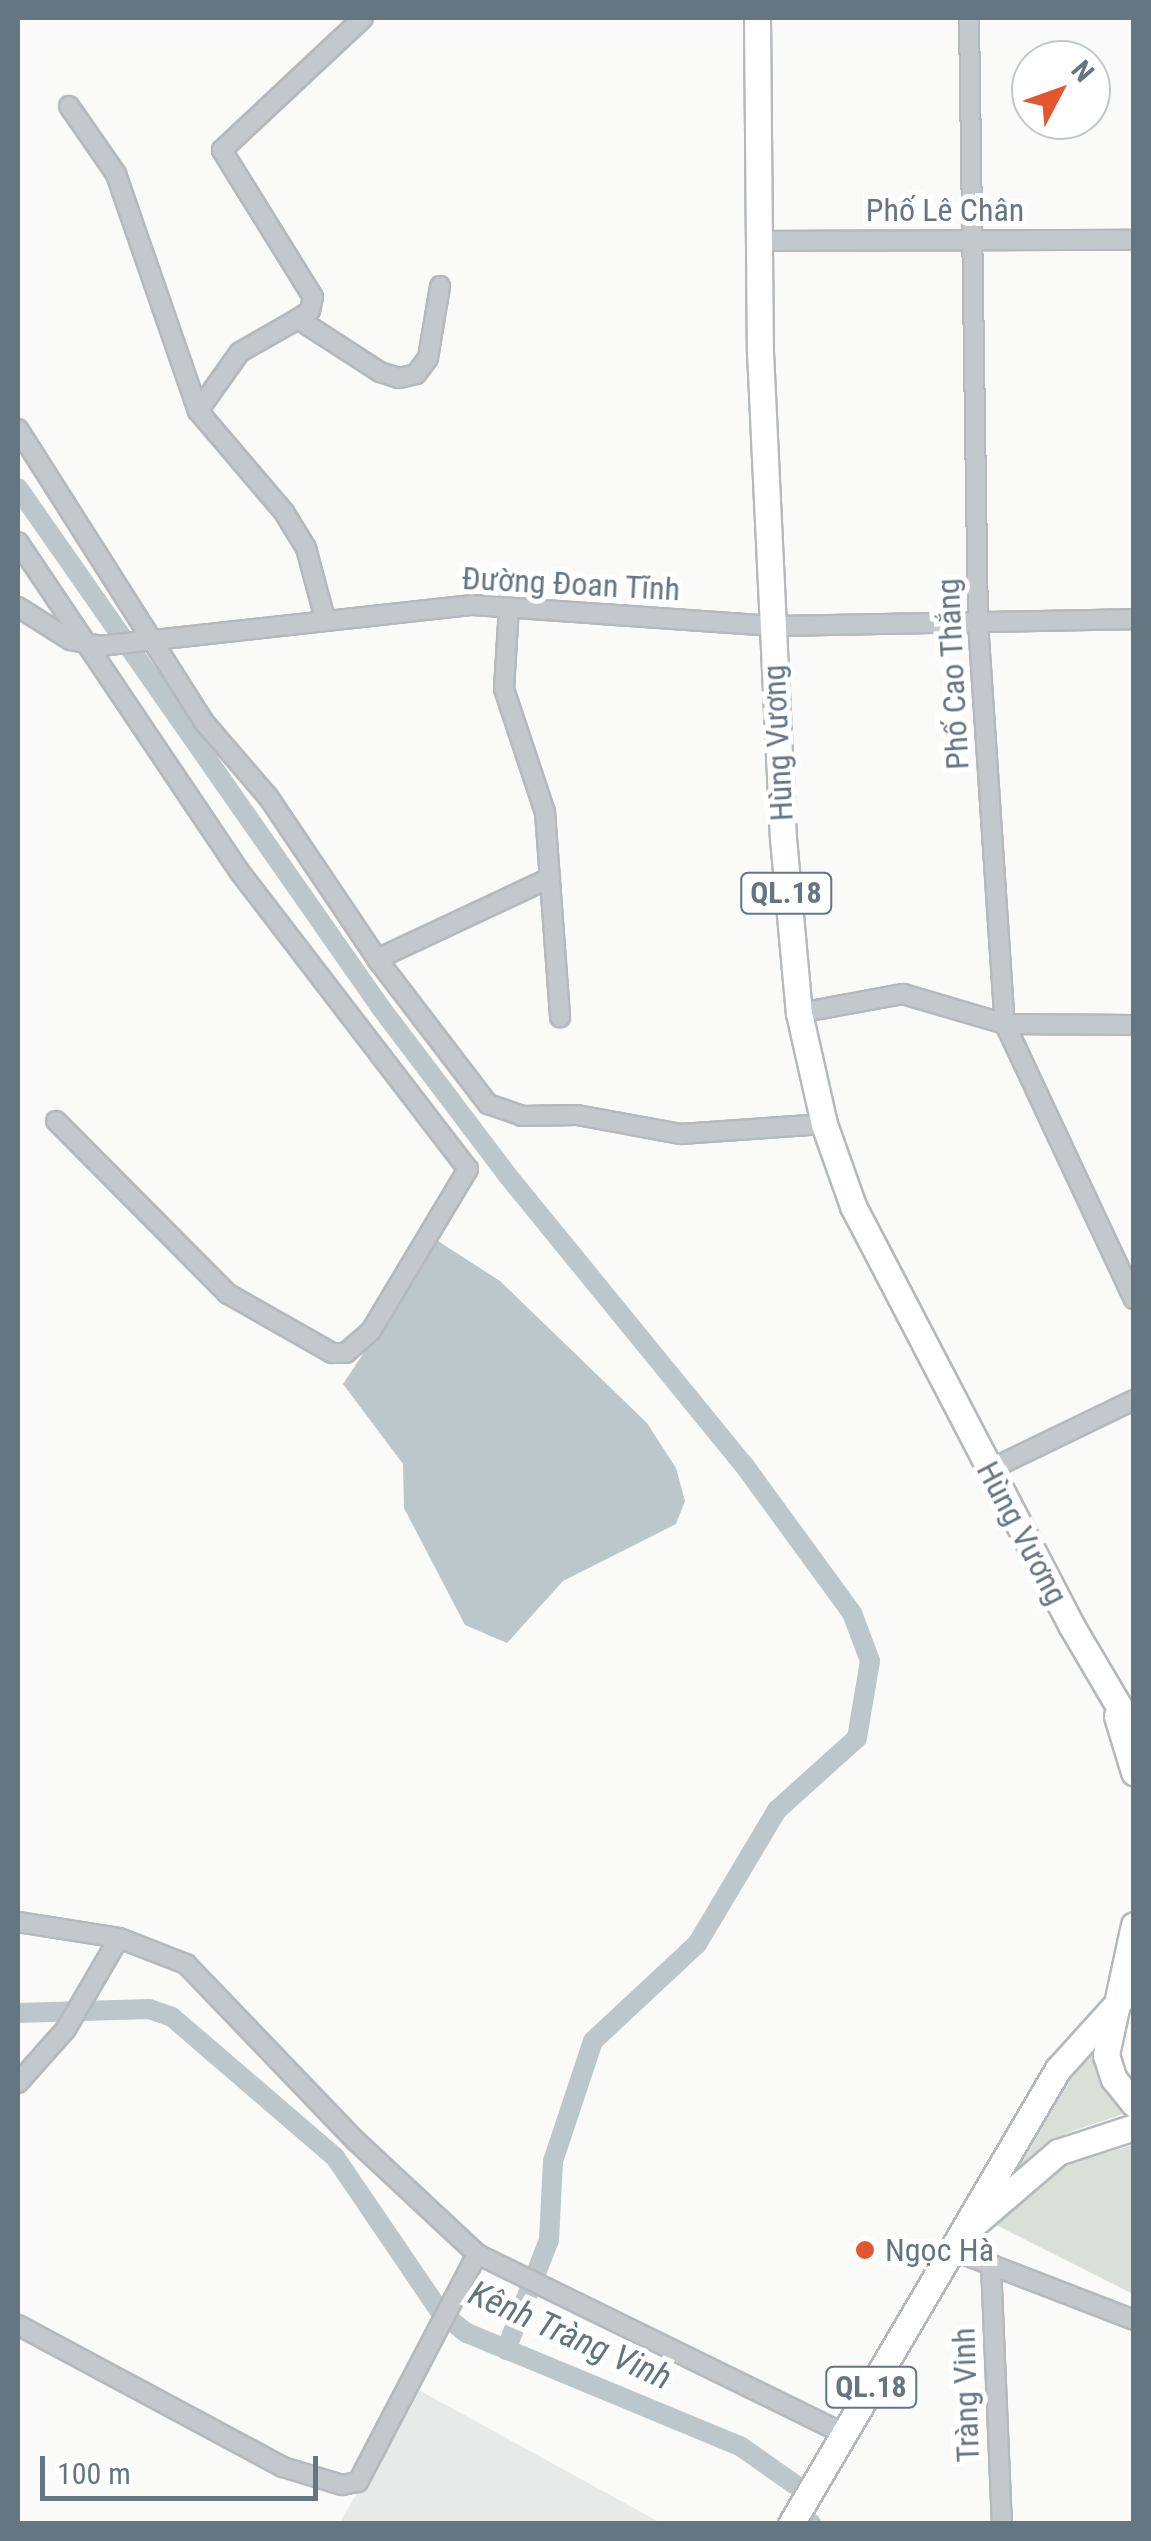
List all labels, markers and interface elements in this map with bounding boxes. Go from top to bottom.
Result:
north arrow [1011,40,1111,140]
text: N [1064,54,1101,89]
street label: Phố Lê Chân [866,191,1024,229]
street label: Đường Đoan Tĩnh [461,559,681,609]
street label: Phố Cao Thắng [929,577,977,771]
street label: Hùng Vương [755,664,801,822]
road number: QL.18 [738,868,834,918]
street label: Hùng Vương [968,1455,1076,1611]
place label: Ngọc Hà [885,2231,994,2269]
marker: Ngọc Hà [854,2239,876,2261]
water label: Kênh Tràng Vinh [462,2273,678,2399]
street label: Tràng Vinh [944,2327,988,2463]
road number: QL.18 [824,2362,918,2412]
scale bar [45,2436,322,2498]
text: 100 m [57,2456,131,2491]

